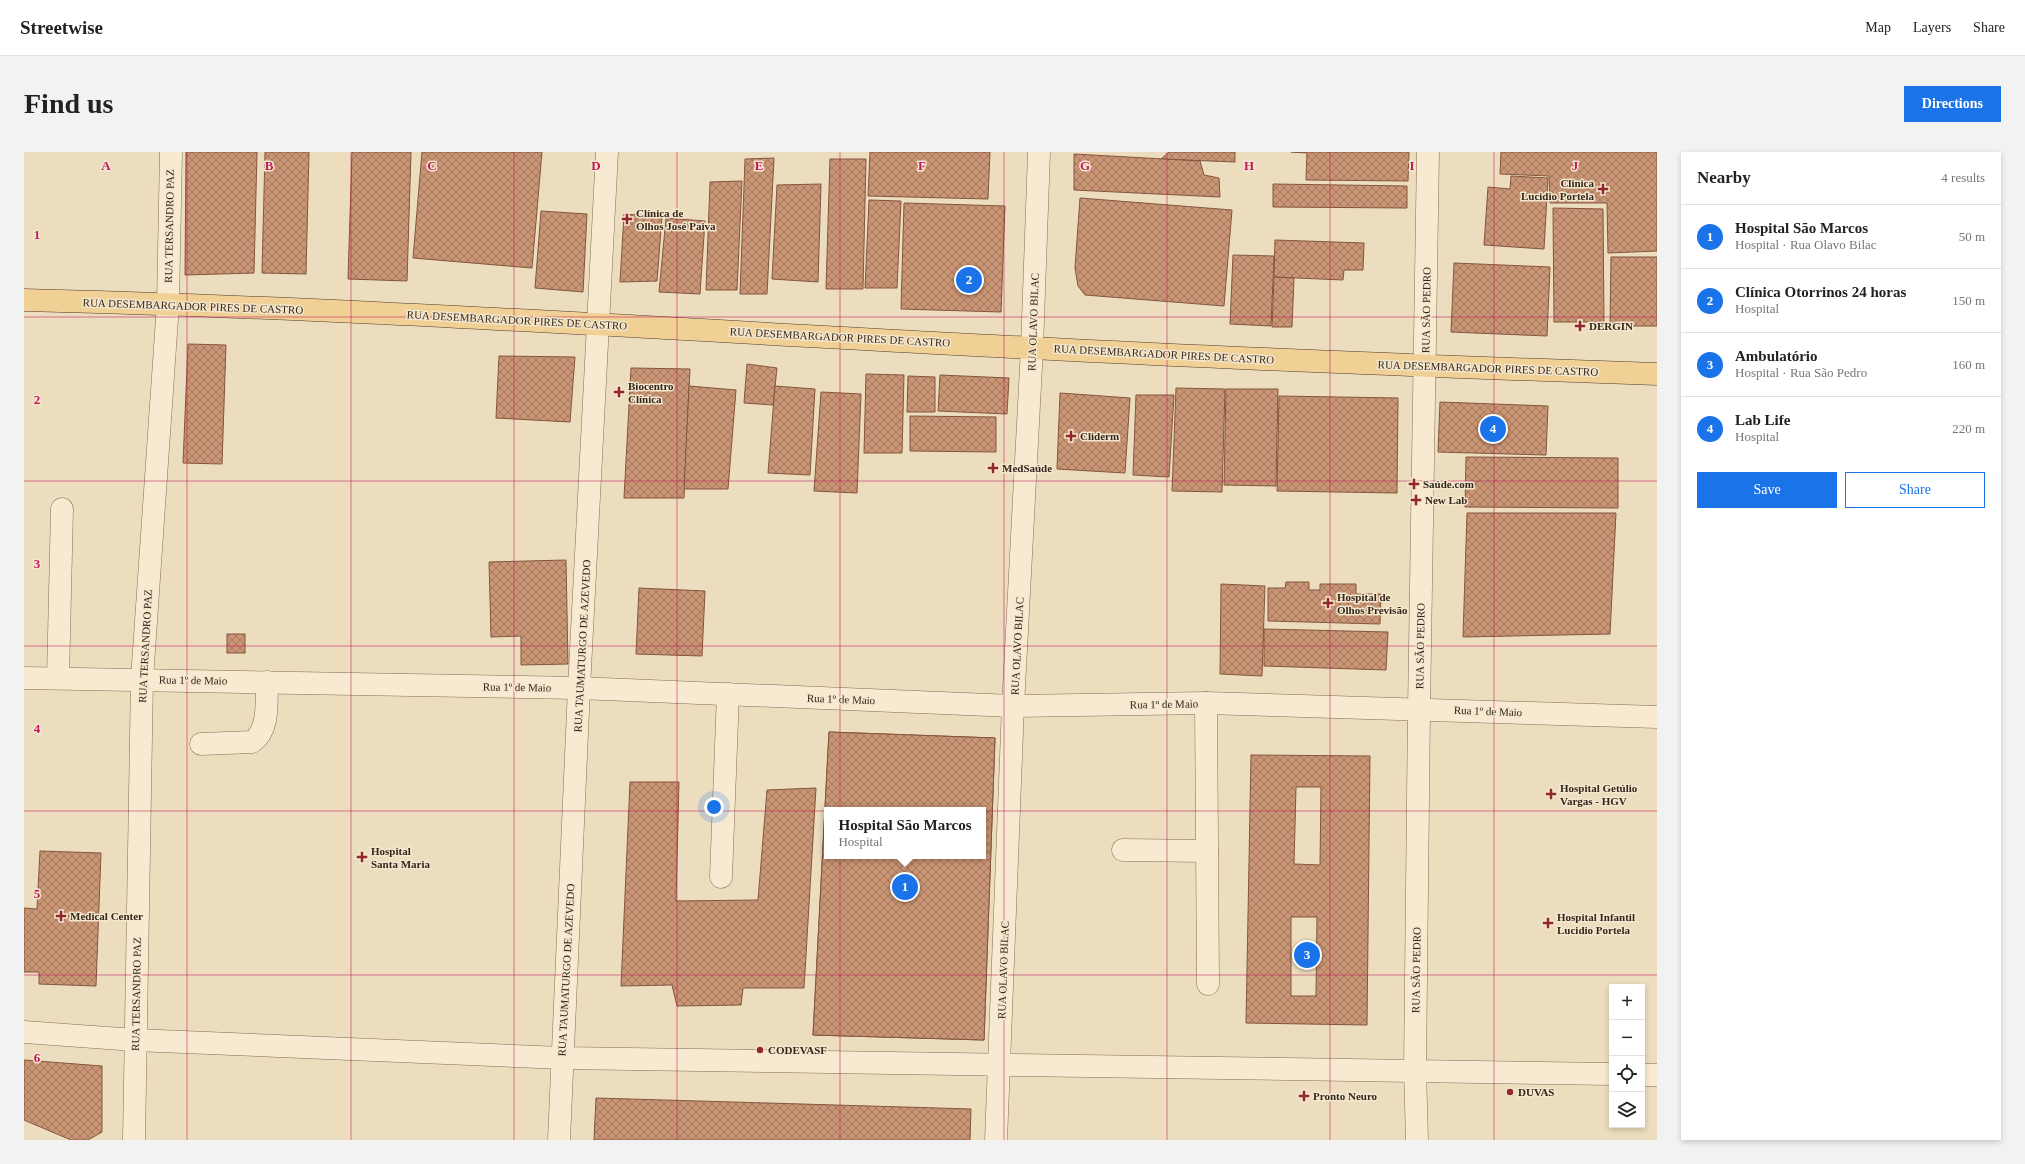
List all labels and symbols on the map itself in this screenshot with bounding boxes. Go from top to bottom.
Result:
text: A [101,158,111,173]
text: B [265,158,274,173]
text: C [427,158,437,173]
text: D [591,158,601,173]
text: E [755,158,763,173]
text: F [918,158,926,173]
text: G [1080,158,1090,173]
text: H [1244,158,1254,173]
text: I [1409,158,1415,173]
text: J [1572,158,1579,173]
street label: RUA TERSANDRO PAZ [162,169,176,283]
place label: Clinica Lucidio Portela [1521,177,1594,202]
marker: Clinica Lucidio Portela [1597,183,1609,195]
place label: Clínica de Olhos José Paiva [636,207,716,232]
marker: Clínica de Olhos José Paiva [621,213,633,225]
text: 1 [34,227,40,242]
pin: 2 [956,265,982,295]
street label: RUA SÃO PEDRO [1419,267,1433,353]
street label: RUA OLAVO BILAC [1025,273,1041,371]
street label: RUA DESEMBARGADOR PIRES DE CASTRO [83,296,304,316]
street label: RUA DESEMBARGADOR PIRES DE CASTRO [407,308,628,332]
marker: DERGIN [1574,320,1586,332]
place label: DERGIN [1589,320,1633,332]
street label: RUA DESEMBARGADOR PIRES DE CASTRO [730,325,951,349]
street label: RUA DESEMBARGADOR PIRES DE CASTRO [1054,342,1275,366]
street label: RUA DESEMBARGADOR PIRES DE CASTRO [1378,358,1599,378]
place label: Biocentro Clínica [628,380,674,405]
marker: Biocentro Clínica [613,386,625,398]
text: 2 [34,392,40,407]
pin: 4 [1480,414,1506,444]
marker: Cliderm [1065,430,1077,442]
place label: Cliderm [1080,430,1119,442]
marker: MedSaúde [987,462,999,474]
place label: MedSaúde [1002,462,1052,474]
marker: Saúde.com [1408,478,1420,490]
place label: Saúde.com [1423,478,1474,490]
marker: New Lab [1410,494,1422,506]
place label: New Lab [1425,494,1467,506]
text: 3 [34,556,41,571]
street label: RUA TAUMATURGO DE AZEVEDO [571,559,593,733]
street label: RUA TERSANDRO PAZ [136,589,154,703]
place label: Hospital de Olhos Previsão [1337,591,1408,616]
street label: RUA OLAVO BILAC [1008,597,1026,695]
marker: Hospital de Olhos Previsão [1322,597,1334,609]
street label: RUA SÃO PEDRO [1413,603,1427,689]
street label: Rua 1º de Maio [159,673,228,687]
street label: Rua 1º de Maio [483,680,552,694]
street label: Rua 1º de Maio [807,692,876,706]
street label: Rua 1º de Maio [1130,697,1199,711]
street label: Rua 1º de Maio [1454,704,1523,718]
text: 4 [34,721,41,736]
place label: Hospital Getúlio Vargas - HGV [1560,782,1638,807]
marker: Hospital Getúlio Vargas - HGV [1545,788,1557,800]
your location [704,797,724,817]
place label: Hospital Santa Maria [371,845,430,870]
marker: Hospital Santa Maria [356,851,368,863]
pin: 1 [892,872,918,902]
street label: RUA TAUMATURGO DE AZEVEDO [555,883,577,1057]
text: 5 [34,886,41,901]
marker: Medical Center [55,910,67,922]
place label: Medical Center [70,910,143,922]
place label: Hospital Infantil Lucidio Portela [1557,911,1635,936]
marker: Hospital Infantil Lucidio Portela [1542,917,1554,929]
street label: RUA OLAVO BILAC [995,921,1011,1019]
street label: RUA SÃO PEDRO [1409,927,1423,1013]
street label: RUA TERSANDRO PAZ [129,937,143,1051]
pin: 3 [1294,940,1320,970]
place label: CODEVASF [768,1044,827,1056]
marker: CODEVASF [755,1045,765,1055]
text: 6 [34,1050,41,1065]
place label: DUVAS [1518,1086,1554,1098]
marker: DUVAS [1505,1087,1515,1097]
marker: Pronto Neuro [1298,1090,1310,1102]
place label: Pronto Neuro [1313,1090,1378,1102]

